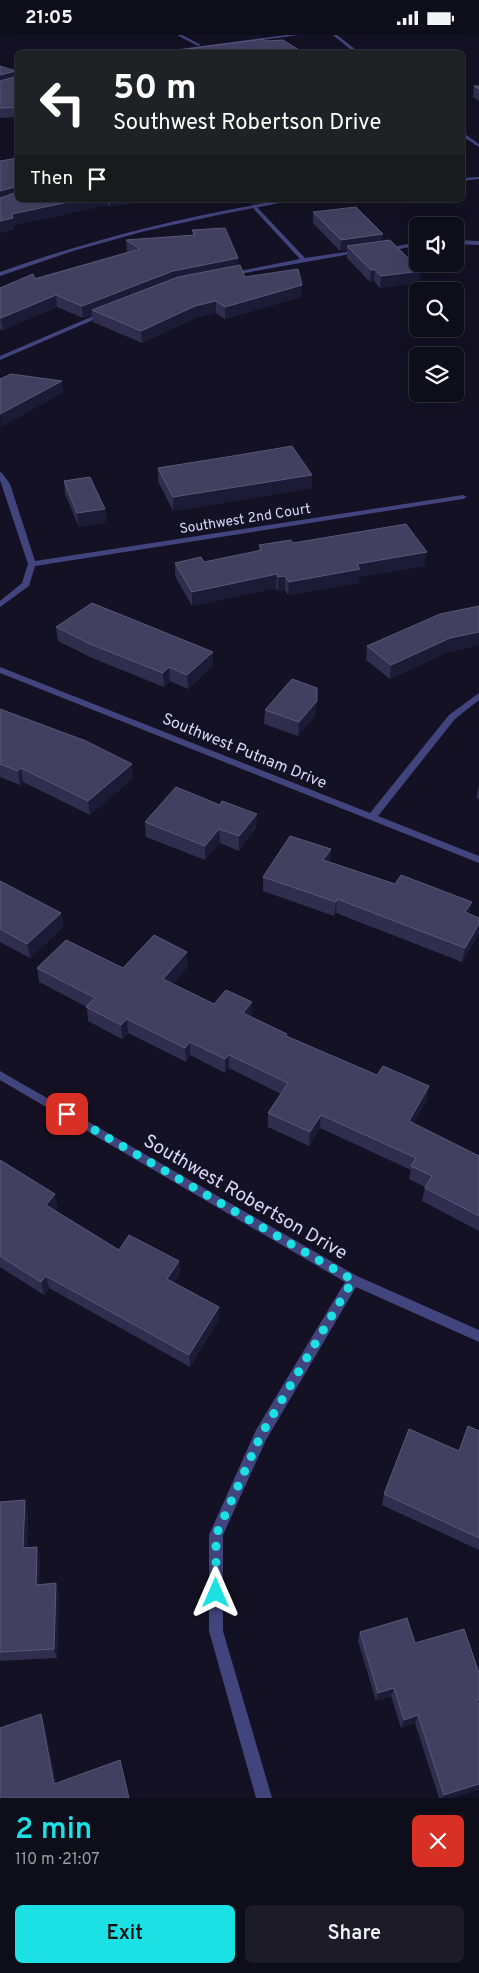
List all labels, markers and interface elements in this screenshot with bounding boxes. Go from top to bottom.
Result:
text: 21:05 [25,6,73,30]
text: 50 m [113,67,197,111]
icon: left [30,70,95,135]
text: Southwest Robertson Drive [113,110,381,137]
icon: arrive [83,165,111,193]
text: Then [30,167,73,191]
map controls [409,217,464,402]
button: sound [409,217,464,272]
button: search [409,282,464,337]
button: layers [409,347,464,402]
street label: Southwest 2nd Court [178,501,312,538]
street label: Southwest Putnam Drive [159,710,330,794]
pin [46,1093,88,1135]
icon: arrive [53,1100,81,1128]
street label: Southwest Robertson Drive [139,1129,351,1266]
position arrow [189,1566,241,1618]
text: 2 min [15,1812,92,1849]
button: close [412,1815,464,1867]
text: 110 m · 21:07 [15,1850,100,1870]
button: Exit [15,1905,235,1963]
button: Share [245,1905,464,1963]

